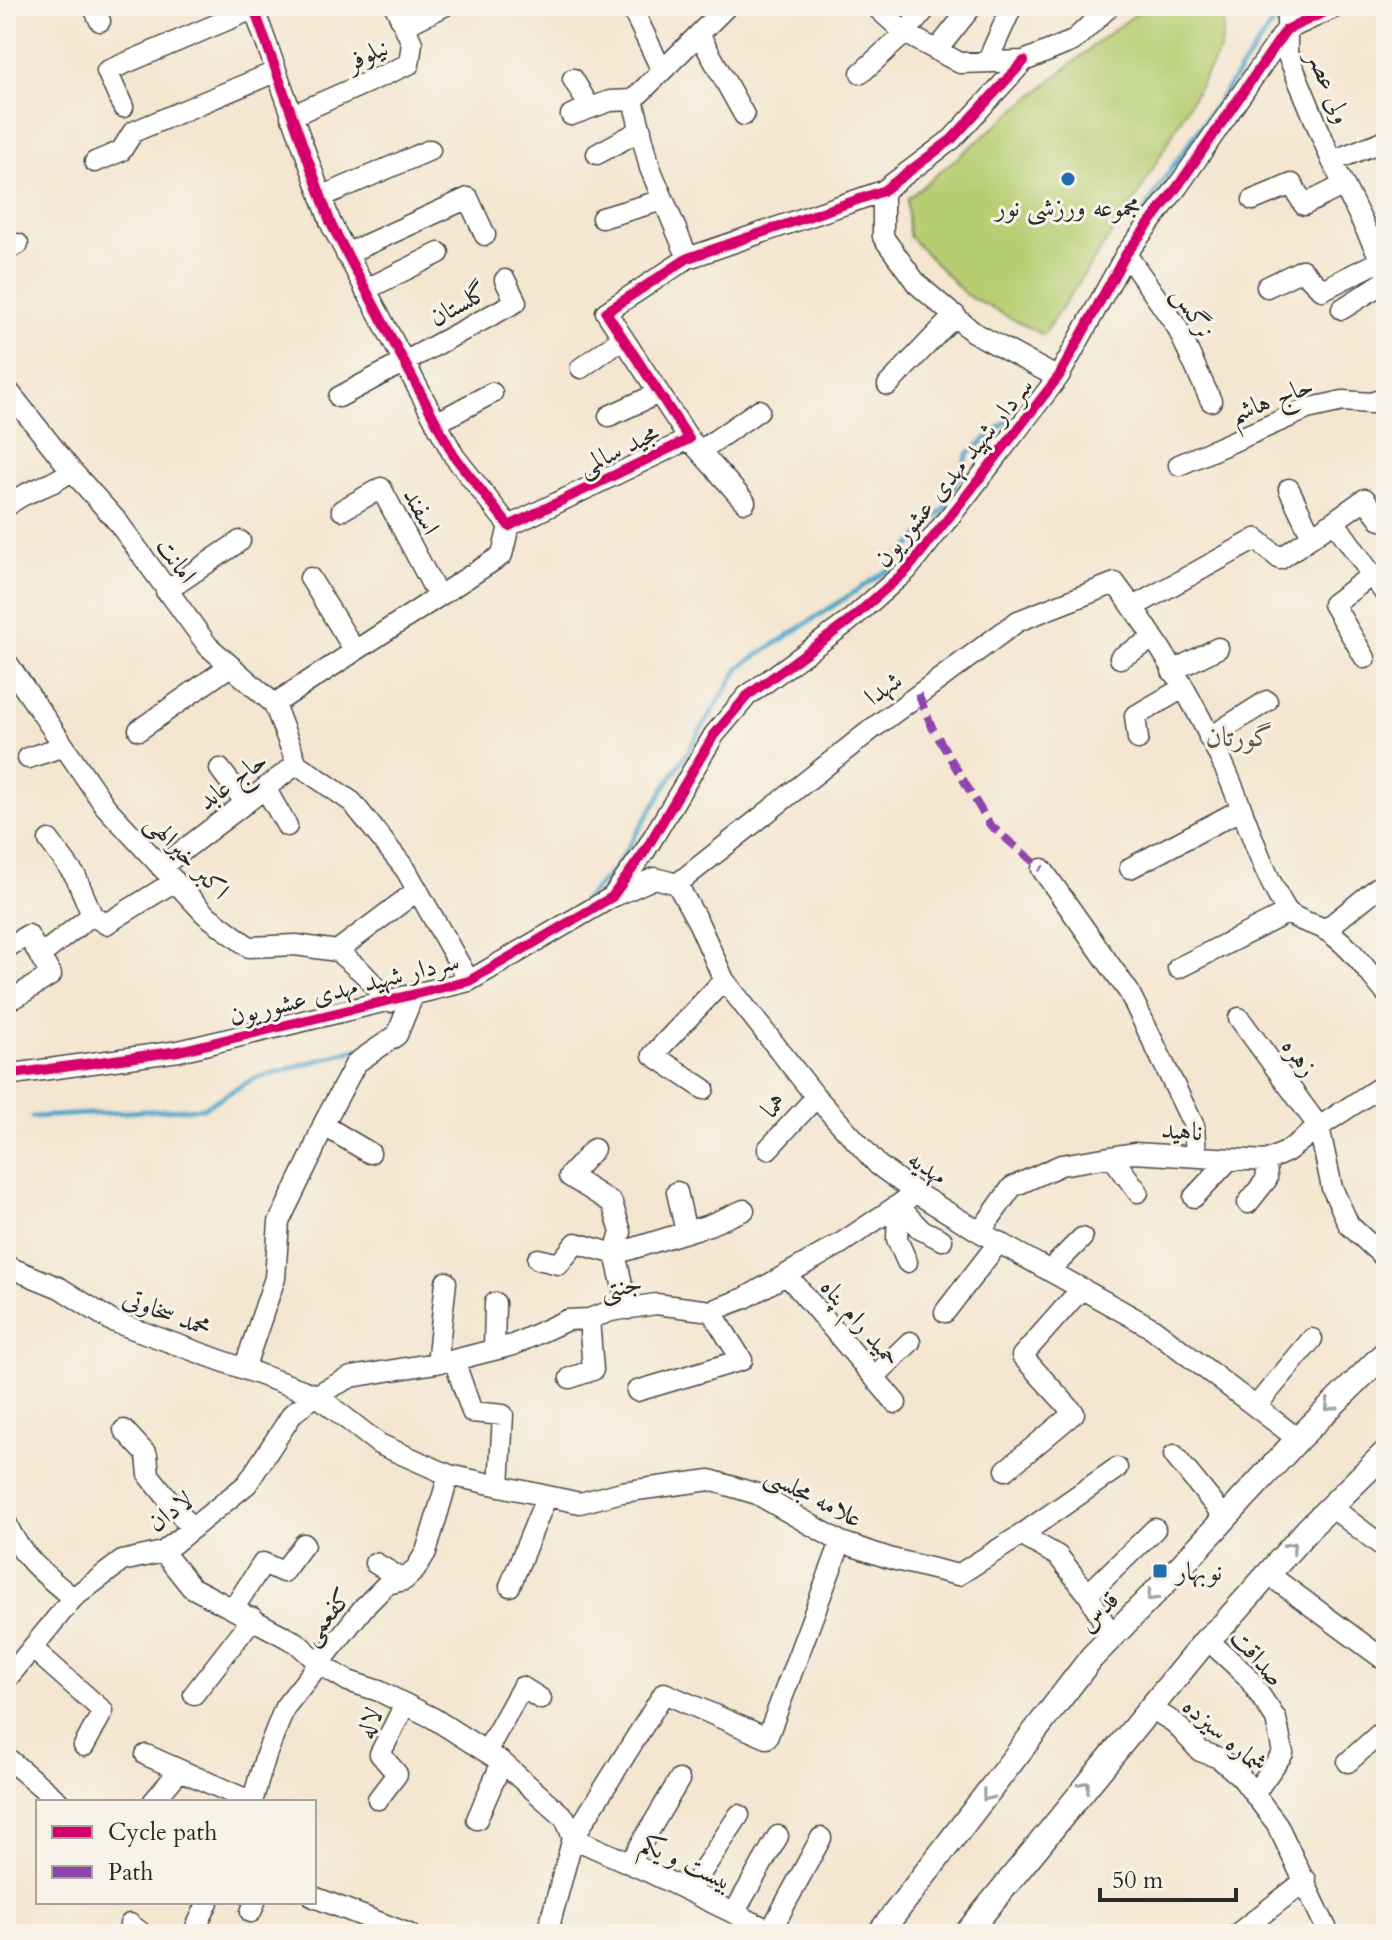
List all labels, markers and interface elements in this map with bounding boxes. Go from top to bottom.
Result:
street label: نیلوفر [338,30,394,81]
street label: ولی عصر [1298,43,1360,129]
marker: مجموعه ورزشی نور [1059,170,1077,188]
place label: مجموعه ورزشی نور [992,190,1141,226]
street label: گلستان [423,274,494,335]
street label: نرگس [1165,279,1223,345]
street label: حاج هاشم [1224,368,1321,439]
street label: سردار شهید مهدی عشوریون [866,370,1041,575]
street label: مجید سالمی [572,415,665,484]
street label: اسفند [395,481,448,541]
street label: امانت [148,530,205,590]
street label: شهدا [857,663,909,714]
district label: گورتان [1205,718,1273,756]
street label: حاج عابد [190,743,278,823]
street label: اکبر خیرالهی [138,806,237,907]
street label: سردار شهید مهدی عشوریون [226,943,463,1034]
street label: زهره [1273,1031,1326,1084]
street label: هما [753,1085,794,1126]
street label: ناهید [1160,1112,1204,1149]
street label: مهدیه [901,1142,954,1193]
street label: جنتی [597,1265,645,1309]
street label: حمید رام پناه [809,1271,909,1377]
street label: محمد سخاوتی [118,1280,216,1345]
one-way arrow [1325,1397,1339,1411]
street label: علامه مجلسی [759,1457,868,1537]
street label: لادان [140,1483,200,1540]
one-way arrow [1282,1542,1296,1557]
place label: نوبهار [1173,1554,1222,1589]
marker: نوبهار [1151,1562,1169,1580]
street label: کفعمی [293,1581,360,1652]
street label: قدس [1070,1583,1127,1640]
one-way arrow [1147,1587,1161,1601]
street label: صداقت [1223,1621,1293,1694]
street label: شماره سیزده [1175,1689,1274,1782]
street label: لاله [347,1702,391,1744]
one-way arrow [1075,1781,1090,1795]
one-way arrow [982,1787,996,1802]
legend [36,1800,316,1904]
text: Cycle path [108,1816,217,1849]
street label: بیست و یکم [632,1826,738,1905]
scale bar [1100,1852,1236,1902]
text: Path [108,1856,153,1889]
text: 50 m [1112,1864,1164,1897]

